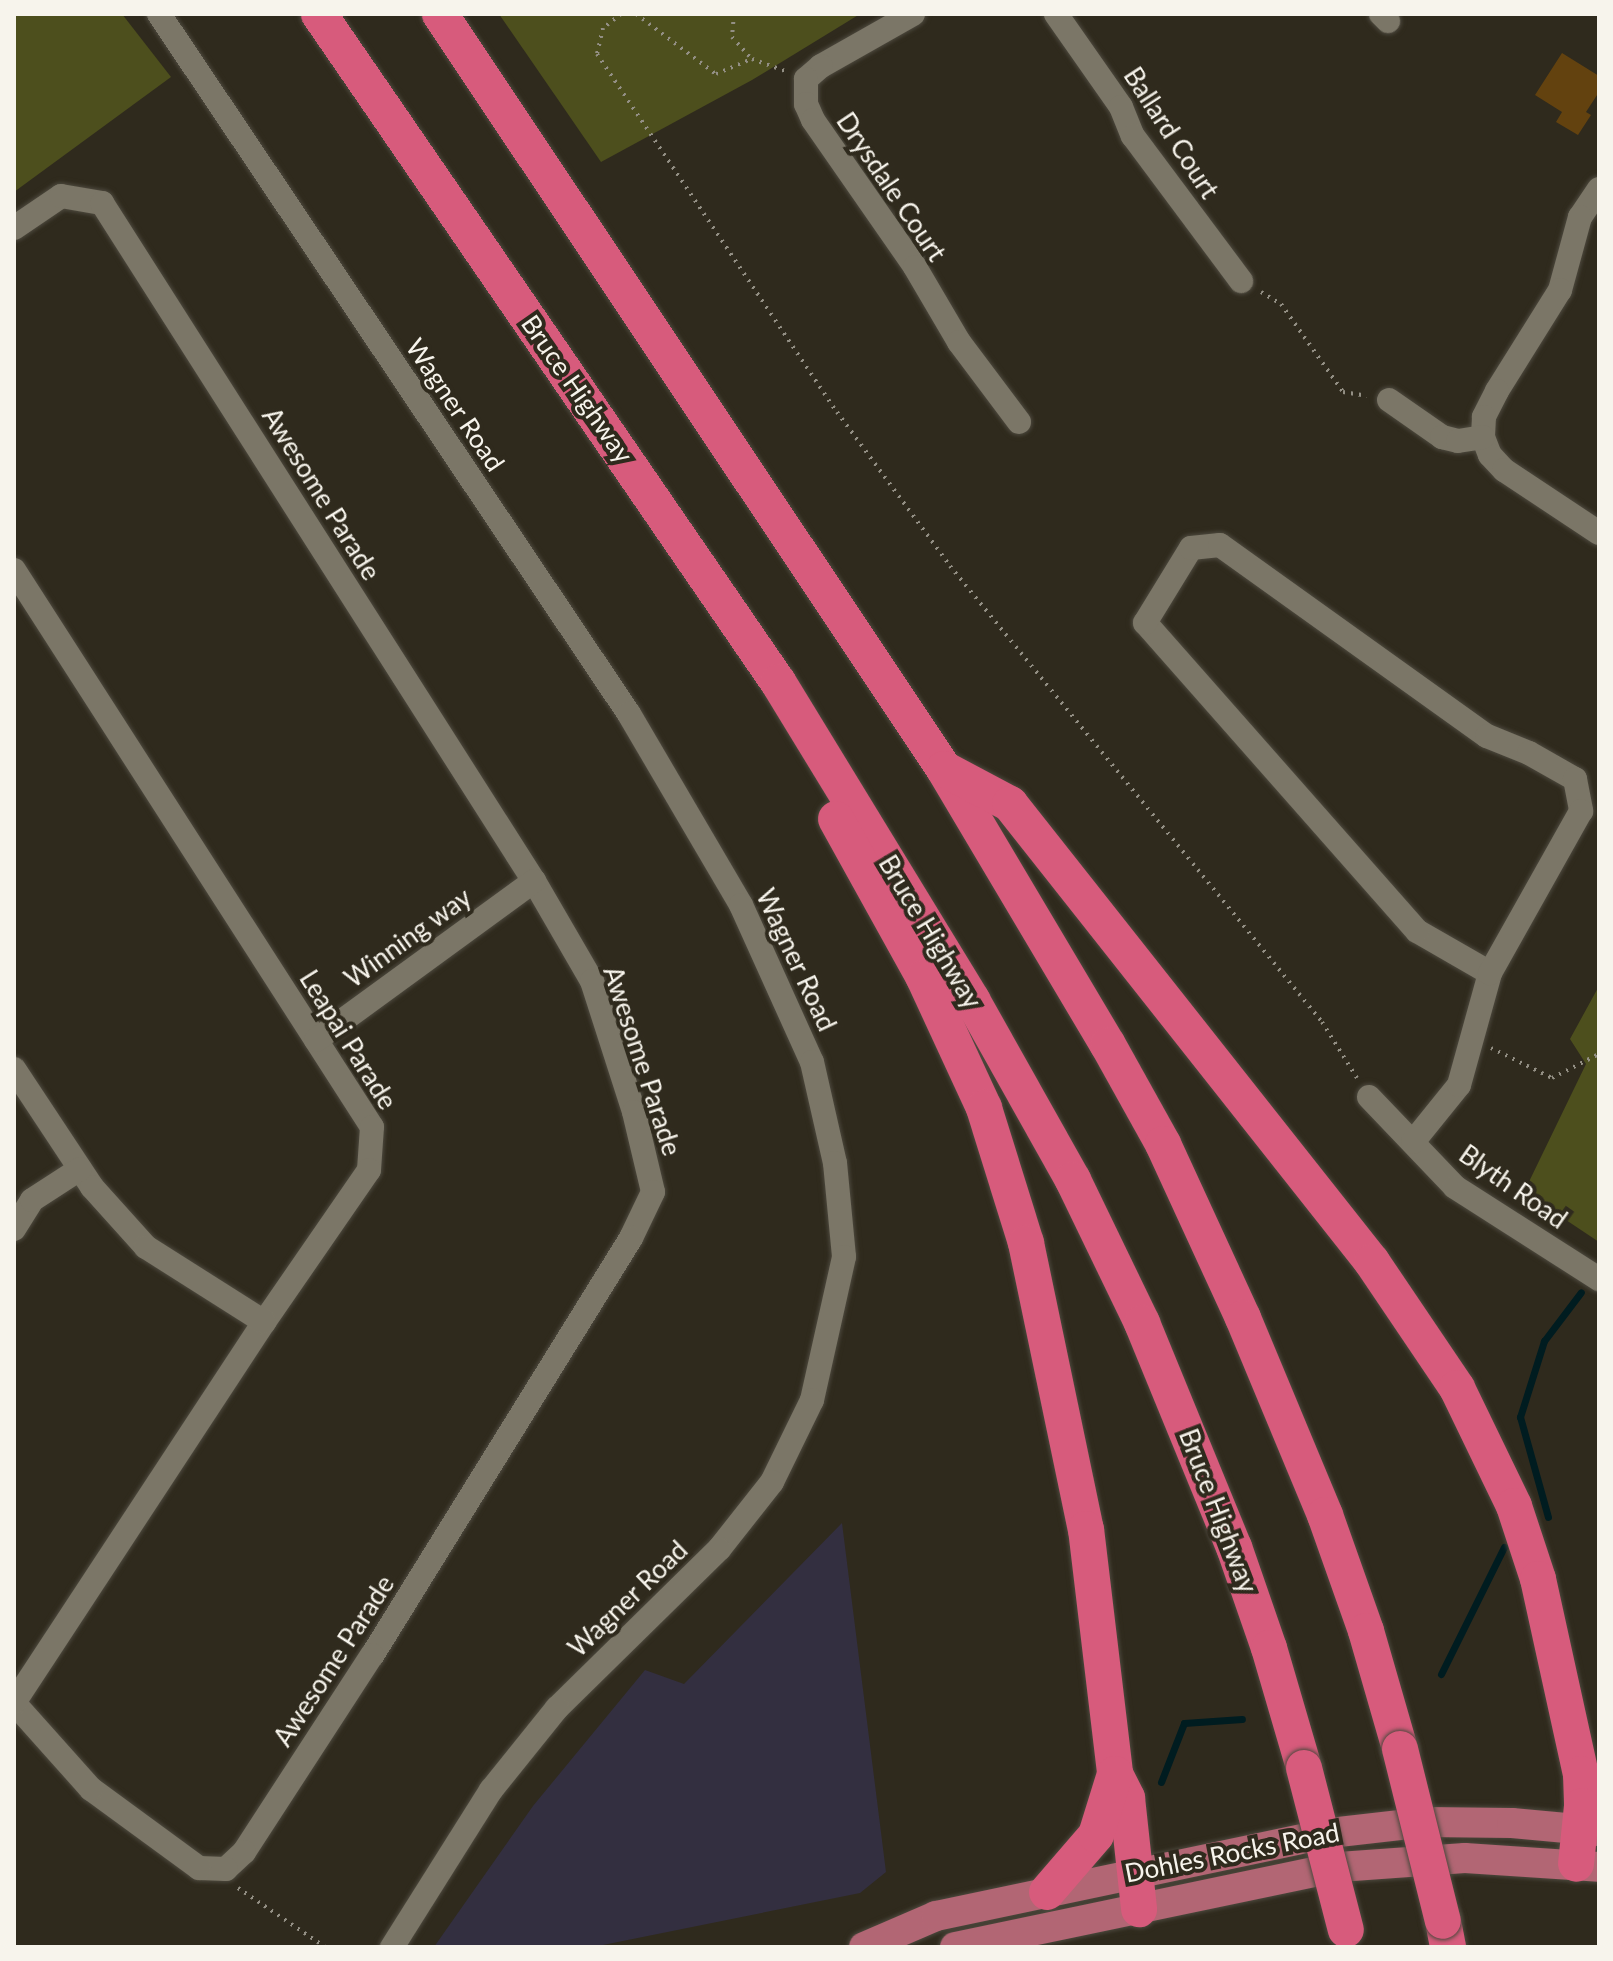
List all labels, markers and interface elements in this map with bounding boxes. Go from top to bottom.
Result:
street label: Ballard Court [1117,62,1225,204]
street label: Drysdale Court [830,107,952,267]
street label: Bruce Highway [515,309,639,469]
street label: Wagner Road [399,332,511,478]
street label: Awesome Parade [256,402,386,586]
street label: Bruce Highway [872,850,988,1014]
street label: Winning way [338,882,478,994]
street label: Wagner Road [749,884,843,1036]
street label: Awesome Parade [597,962,687,1160]
street label: Leapai Parade [293,965,403,1115]
street label: Blyth Road [1453,1139,1573,1235]
street label: Bruce Highway [1172,1425,1264,1597]
street label: Wagner Road [562,1534,694,1664]
street label: Awesome Parade [267,1570,401,1752]
street label: Dohles Rocks Road [1122,1817,1342,1889]

